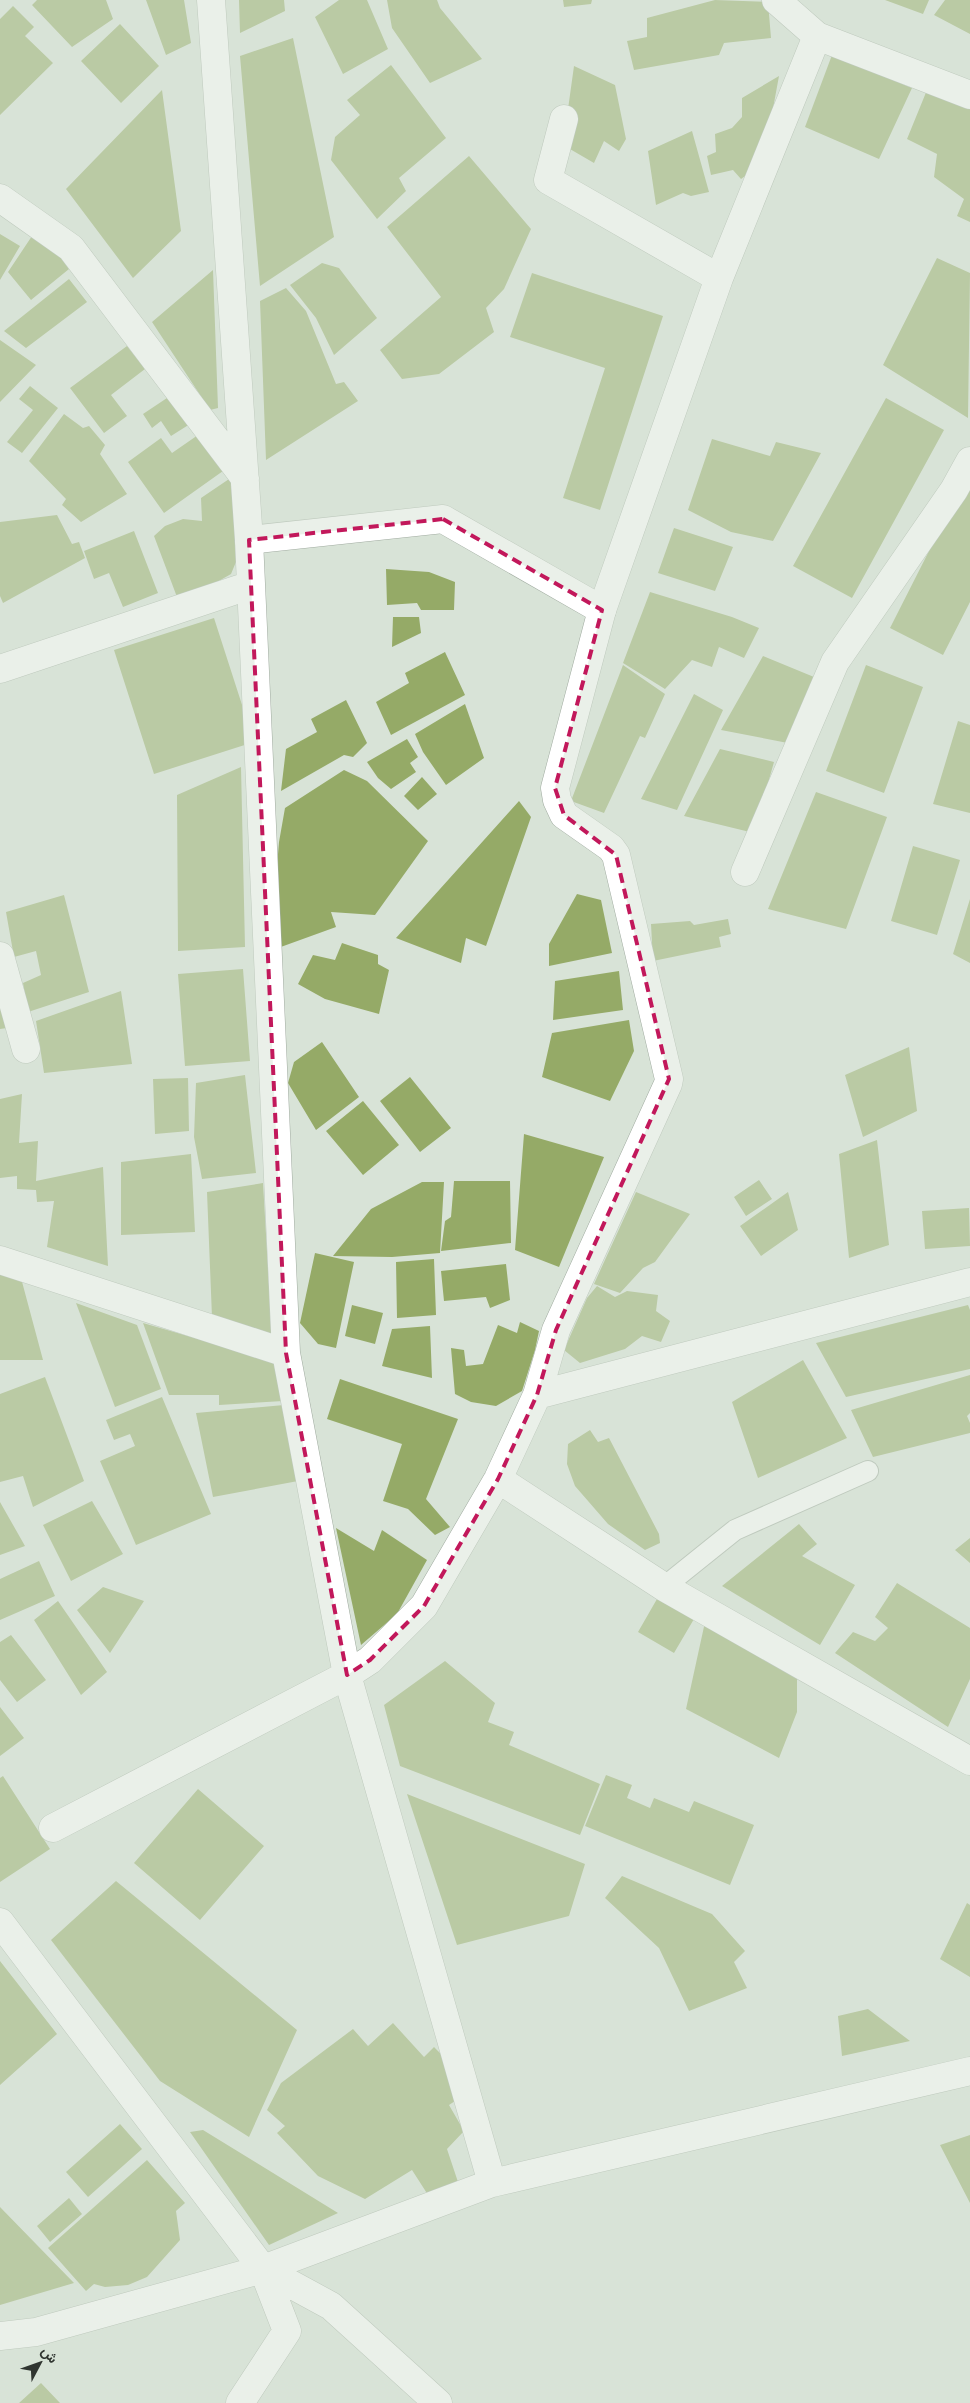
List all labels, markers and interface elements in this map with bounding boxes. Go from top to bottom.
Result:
north arrow [15,2338,65,2388]
text: ش [37,2342,62,2367]

